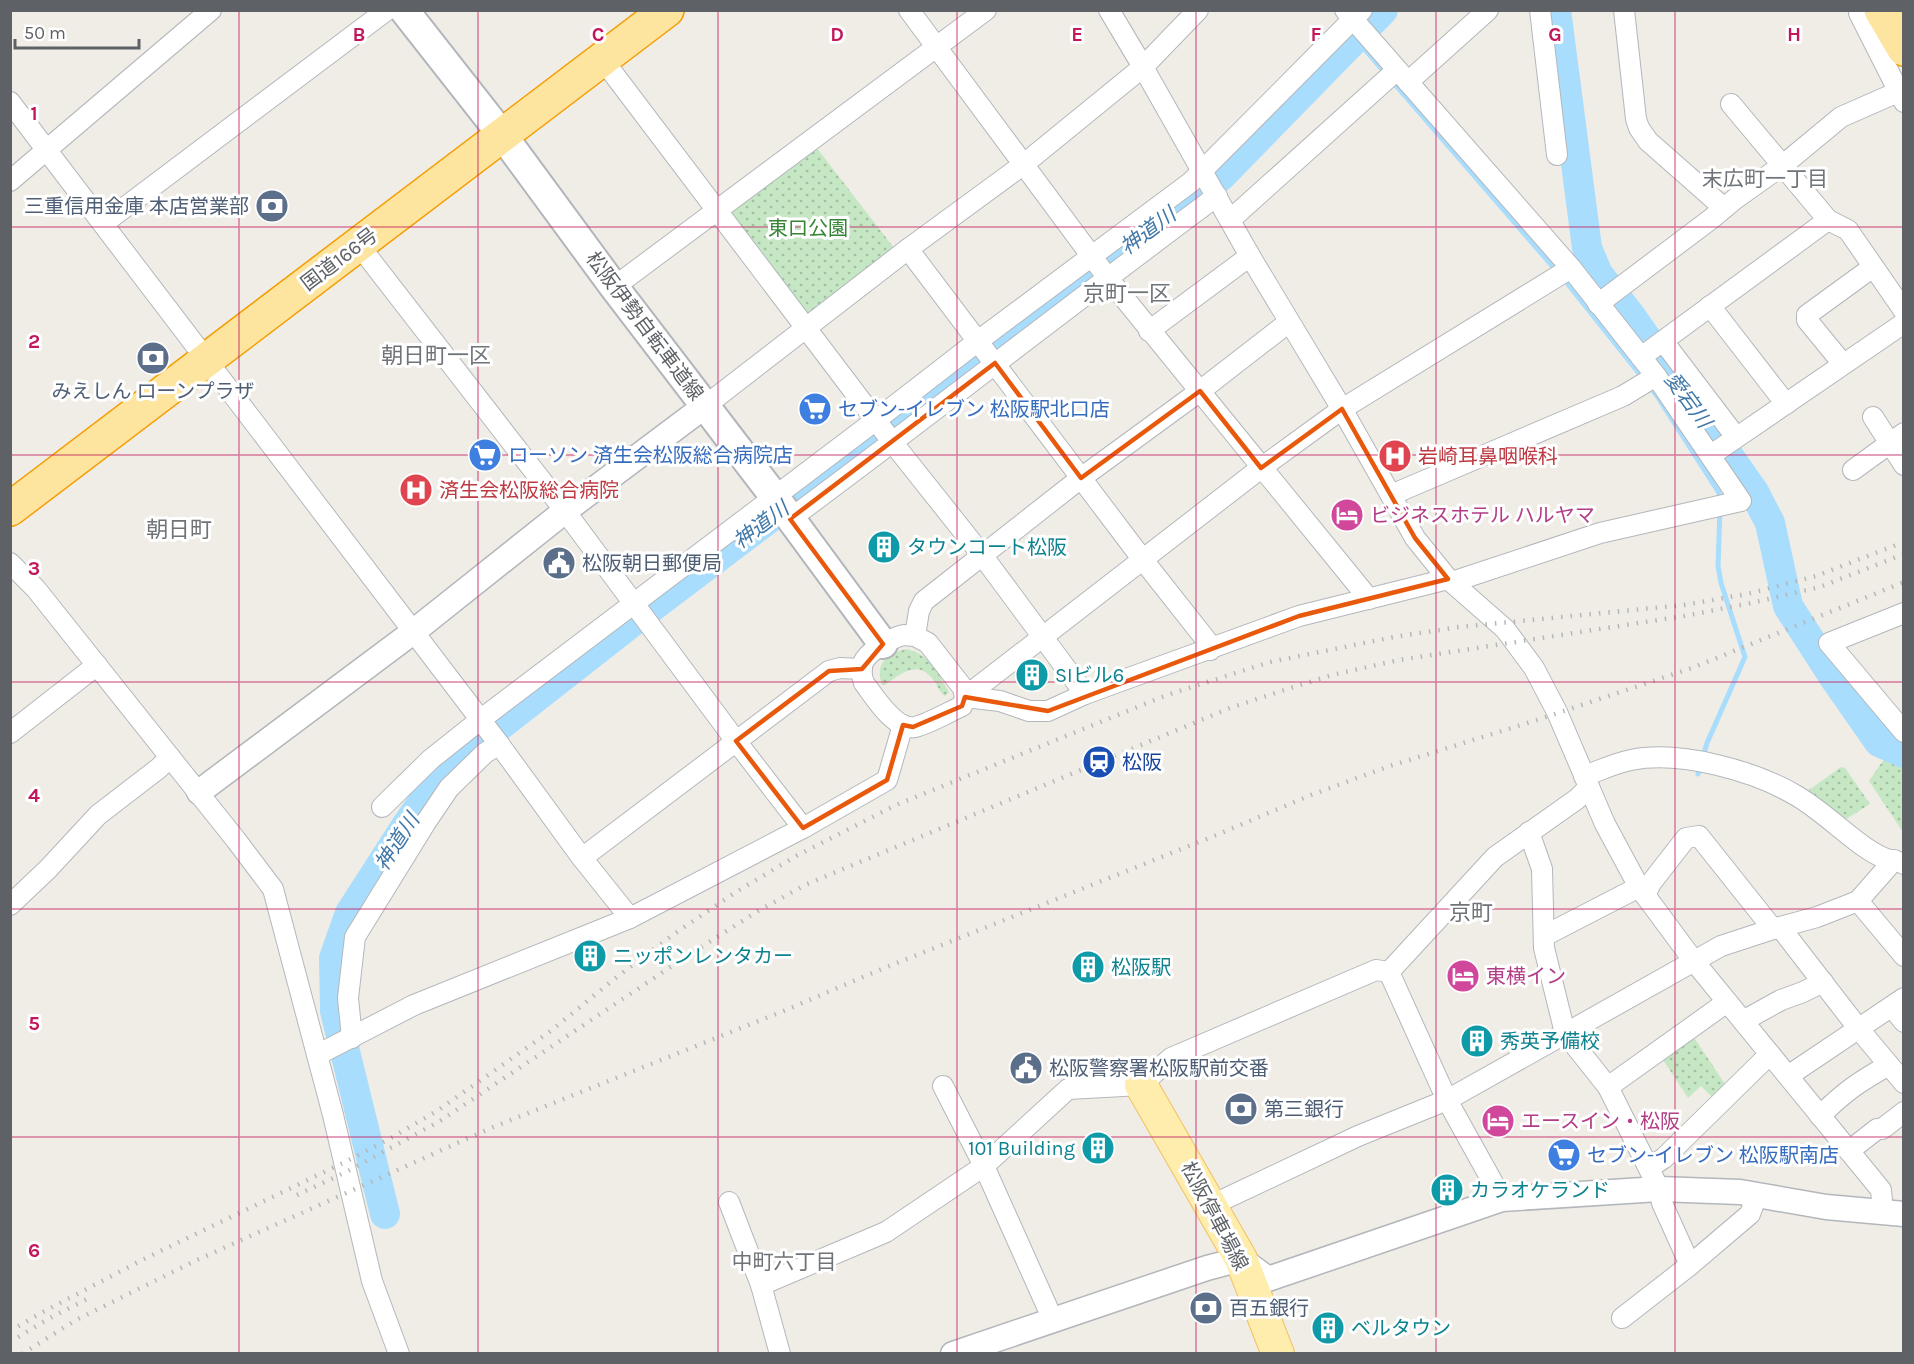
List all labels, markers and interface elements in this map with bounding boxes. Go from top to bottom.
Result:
scale bar [15,12,140,50]
text: 50 m [24,22,66,44]
text: B [353,23,365,46]
text: C [592,23,604,46]
text: D [830,23,844,46]
text: E [1071,23,1083,46]
text: F [1311,23,1322,46]
text: G [1548,23,1562,46]
text: H [1787,23,1801,46]
text: 1 [30,102,38,125]
district label: 末広町一丁目 [1702,167,1828,191]
bank icon: 三重信用金庫 本店営業部 [254,188,290,224]
place label: 三重信用金庫 本店営業部 [24,195,249,218]
water label: 神道川 [1116,201,1182,260]
park label: 東口公園 [768,217,848,240]
street label: 国道166号 [297,223,382,296]
street label: 松阪伊勢自転車道線 [581,248,708,405]
district label: 京町一区 [1083,281,1171,307]
text: 2 [28,330,40,353]
bank icon: みえしん ローンプラザ [135,340,171,376]
district label: 朝日町一区 [381,343,491,369]
water label: 愛宕川 [1660,367,1717,434]
place label: みえしん ローンプラザ [51,380,255,403]
supermarket icon: セブン-イレブン 松阪駅北口店 [797,391,833,427]
place label: セブン-イレブン 松阪駅北口店 [838,398,1110,421]
supermarket icon: ローソン 済生会松阪総合病院店 [467,437,503,473]
hospital icon: 岩崎耳鼻咽喉科 [1377,438,1413,474]
place label: ローソン 済生会松阪総合病院店 [508,444,793,467]
place label: 岩崎耳鼻咽喉科 [1418,445,1558,468]
hospital icon: 済生会松阪総合病院 [398,472,434,508]
place label: 済生会松阪総合病院 [439,479,619,502]
water label: 神道川 [729,495,795,554]
hotel icon: ビジネスホテル ハルヤマ [1329,497,1365,533]
place label: ビジネスホテル ハルヤマ [1370,504,1595,527]
district label: 朝日町 [146,517,212,543]
building icon: タウンコート松阪 [866,529,902,565]
place label: タウンコート松阪 [907,536,1067,559]
public building icon: 松阪朝日郵便局 [541,545,577,581]
place label: 松阪朝日郵便局 [582,552,722,575]
text: 3 [28,557,40,580]
building icon: SIビル6 [1014,657,1050,693]
place label: SIビル6 [1055,664,1124,687]
station icon: 松阪 [1081,744,1117,780]
place label: 松阪 [1122,751,1162,774]
text: 4 [28,784,40,807]
water label: 神道川 [370,807,425,875]
district label: 京町 [1449,900,1493,926]
building icon: ニッポンレンタカー [572,938,608,974]
place label: ニッポンレンタカー [613,945,793,968]
building icon: 松阪駅 [1070,949,1106,985]
place label: 松阪駅 [1111,956,1171,979]
hotel icon: 東横イン [1445,958,1481,994]
place label: 東横イン [1486,965,1566,988]
text: 5 [28,1012,40,1035]
building icon: 秀英予備校 [1459,1023,1495,1059]
place label: 秀英予備校 [1500,1030,1600,1053]
public building icon: 松阪警察署松阪駅前交番 [1008,1050,1044,1086]
place label: 松阪警察署松阪駅前交番 [1049,1057,1269,1080]
bank icon: 第三銀行 [1223,1091,1259,1127]
place label: 第三銀行 [1264,1098,1344,1121]
hotel icon: エースイン・松阪 [1480,1103,1516,1139]
place label: エースイン・松阪 [1521,1110,1680,1133]
building icon: 101 Building [1080,1130,1116,1166]
place label: 101 Building [968,1137,1075,1160]
supermarket icon: セブン-イレブン 松阪駅南店 [1546,1137,1582,1173]
place label: セブン-イレブン 松阪駅南店 [1587,1144,1839,1167]
street label: 松阪停車場線 [1176,1158,1253,1275]
building icon: カラオケランド [1429,1172,1465,1208]
place label: カラオケランド [1470,1179,1610,1202]
text: 6 [28,1239,40,1262]
district label: 中町六丁目 [732,1250,837,1274]
bank icon: 百五銀行 [1188,1290,1224,1326]
place label: 百五銀行 [1229,1297,1309,1320]
building icon: ベルタウン [1310,1310,1346,1346]
place label: ベルタウン [1351,1317,1451,1340]

